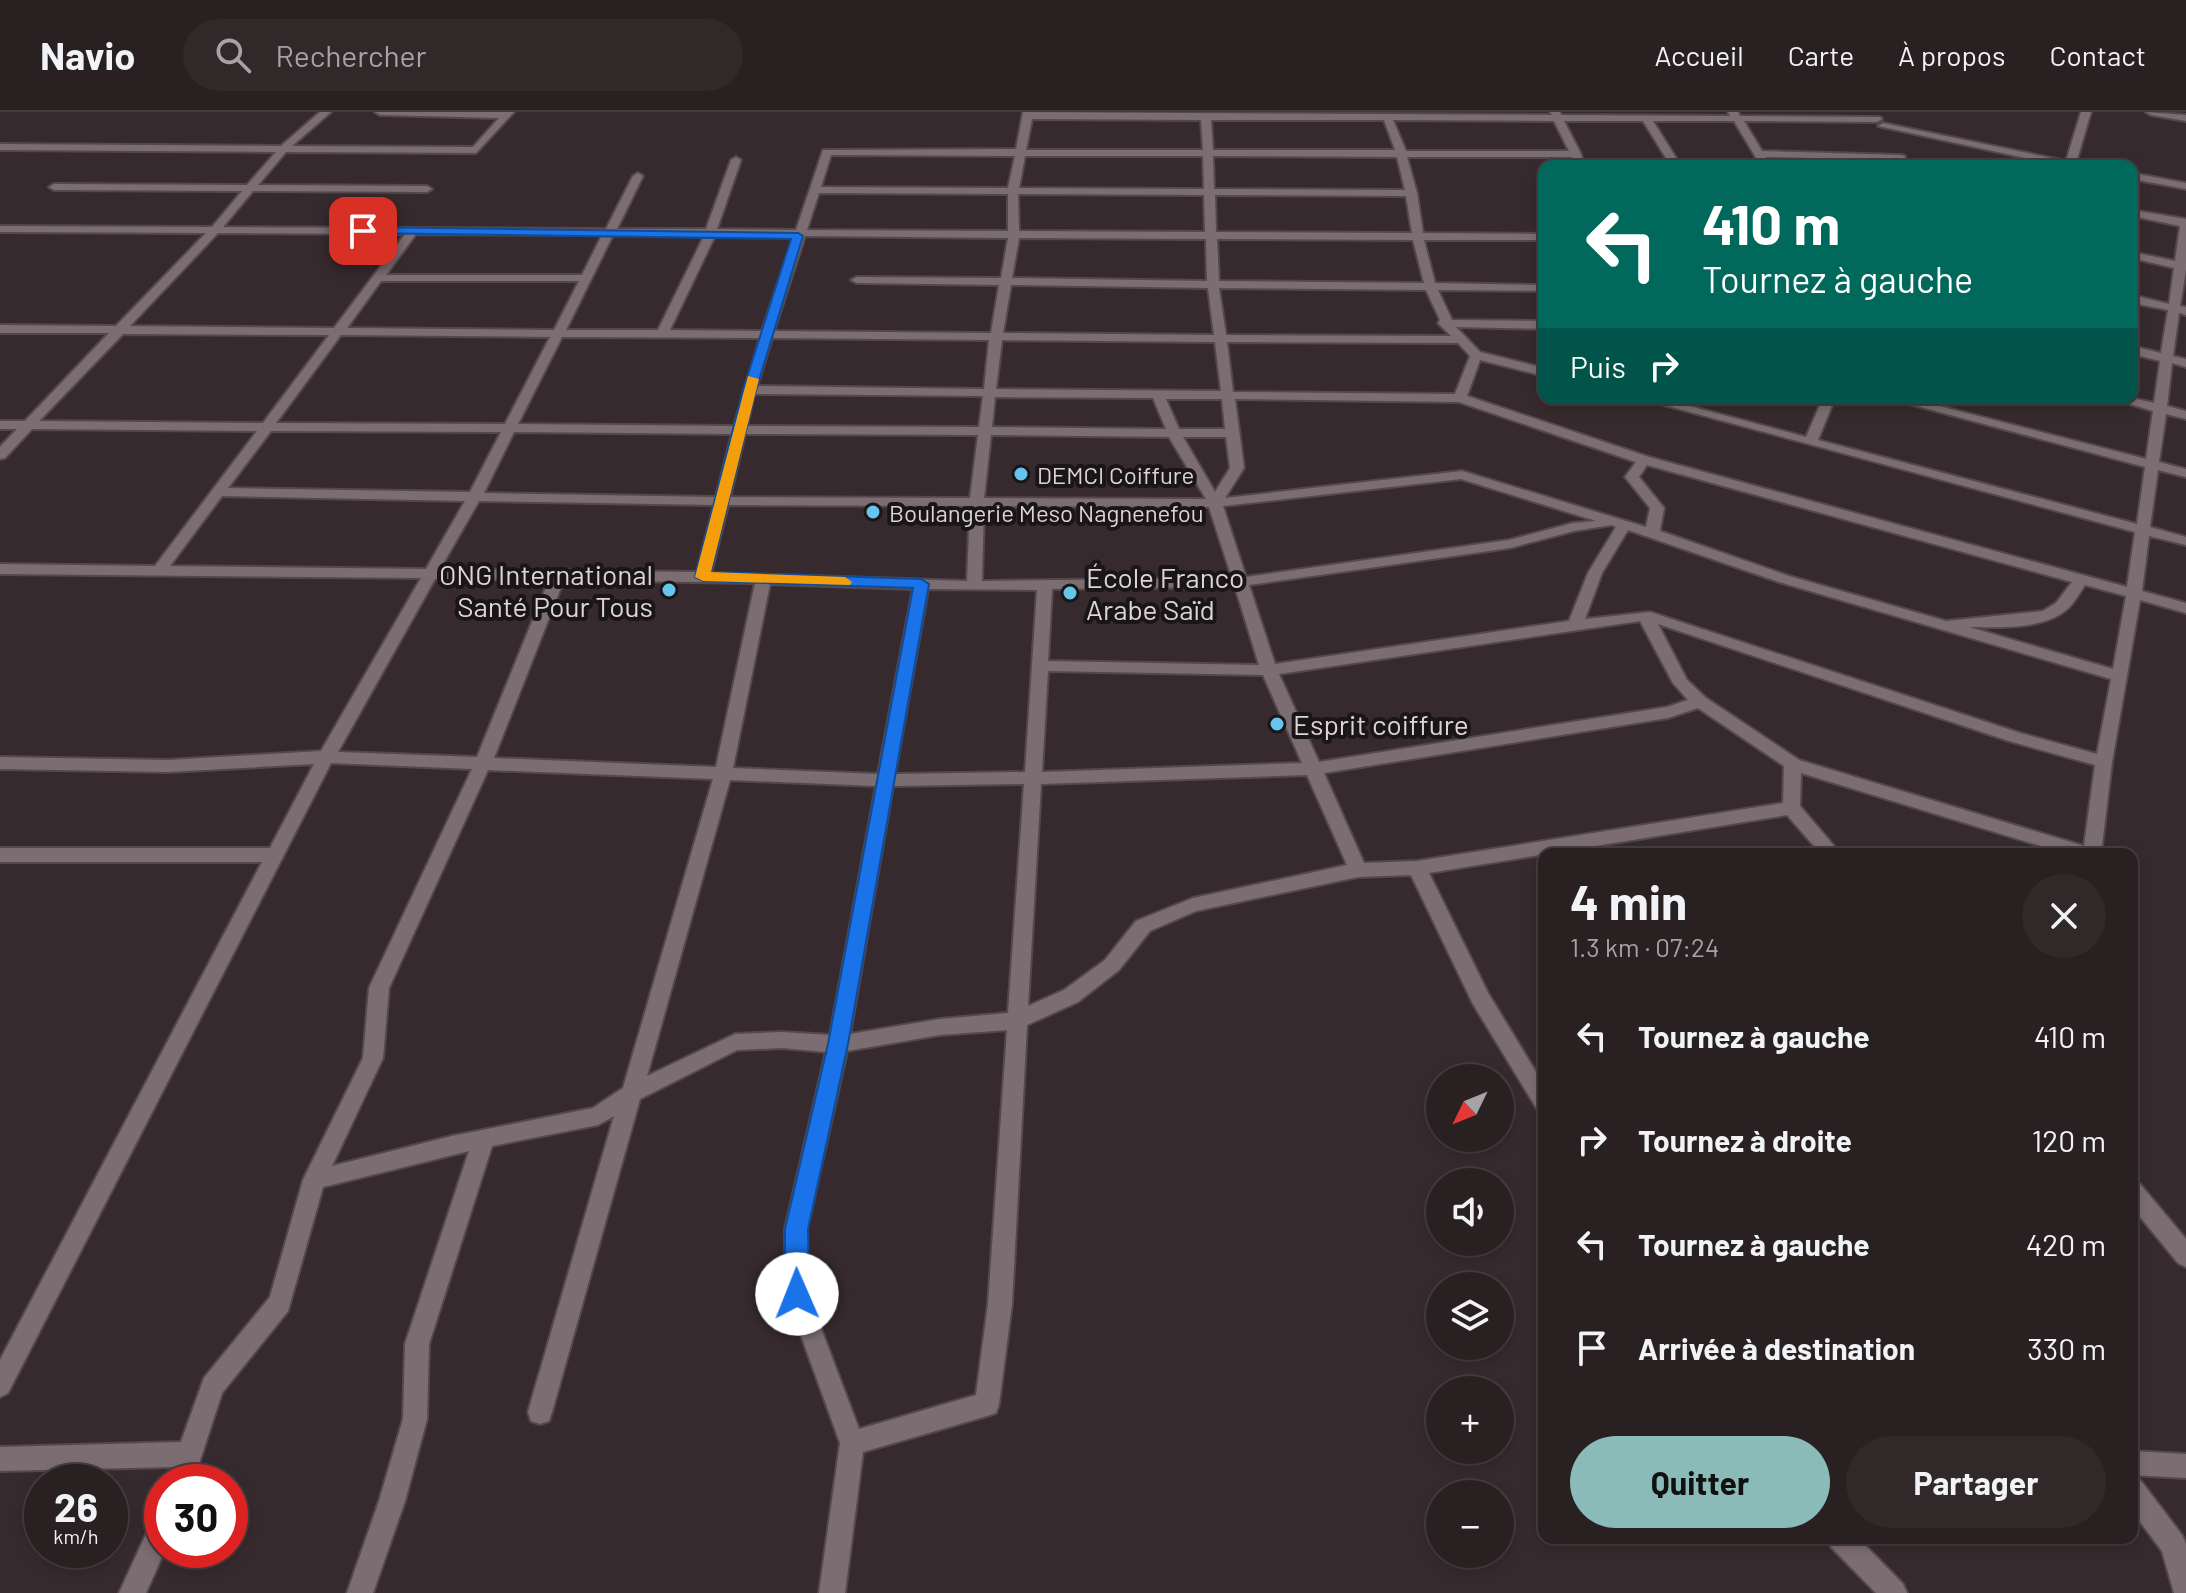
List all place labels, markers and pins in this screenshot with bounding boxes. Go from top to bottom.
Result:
pin [329,197,397,265]
place label: DEMCI Coiffure [1037,460,1194,489]
marker: DEMCI Coiffure [1012,465,1030,483]
place label: Boulangerie Meso Nagnenefou [889,498,1204,527]
marker: Boulangerie Meso Nagnenefou [864,503,882,521]
place label: ONG International Santé Pour Tous [439,557,653,623]
place label: École Franco Arabe Saïd [1086,560,1244,626]
marker: ONG International Santé Pour Tous [660,581,678,599]
marker: École Franco Arabe Saïd [1061,584,1079,602]
place label: Esprit coiffure [1293,707,1469,741]
marker: Esprit coiffure [1268,715,1286,733]

